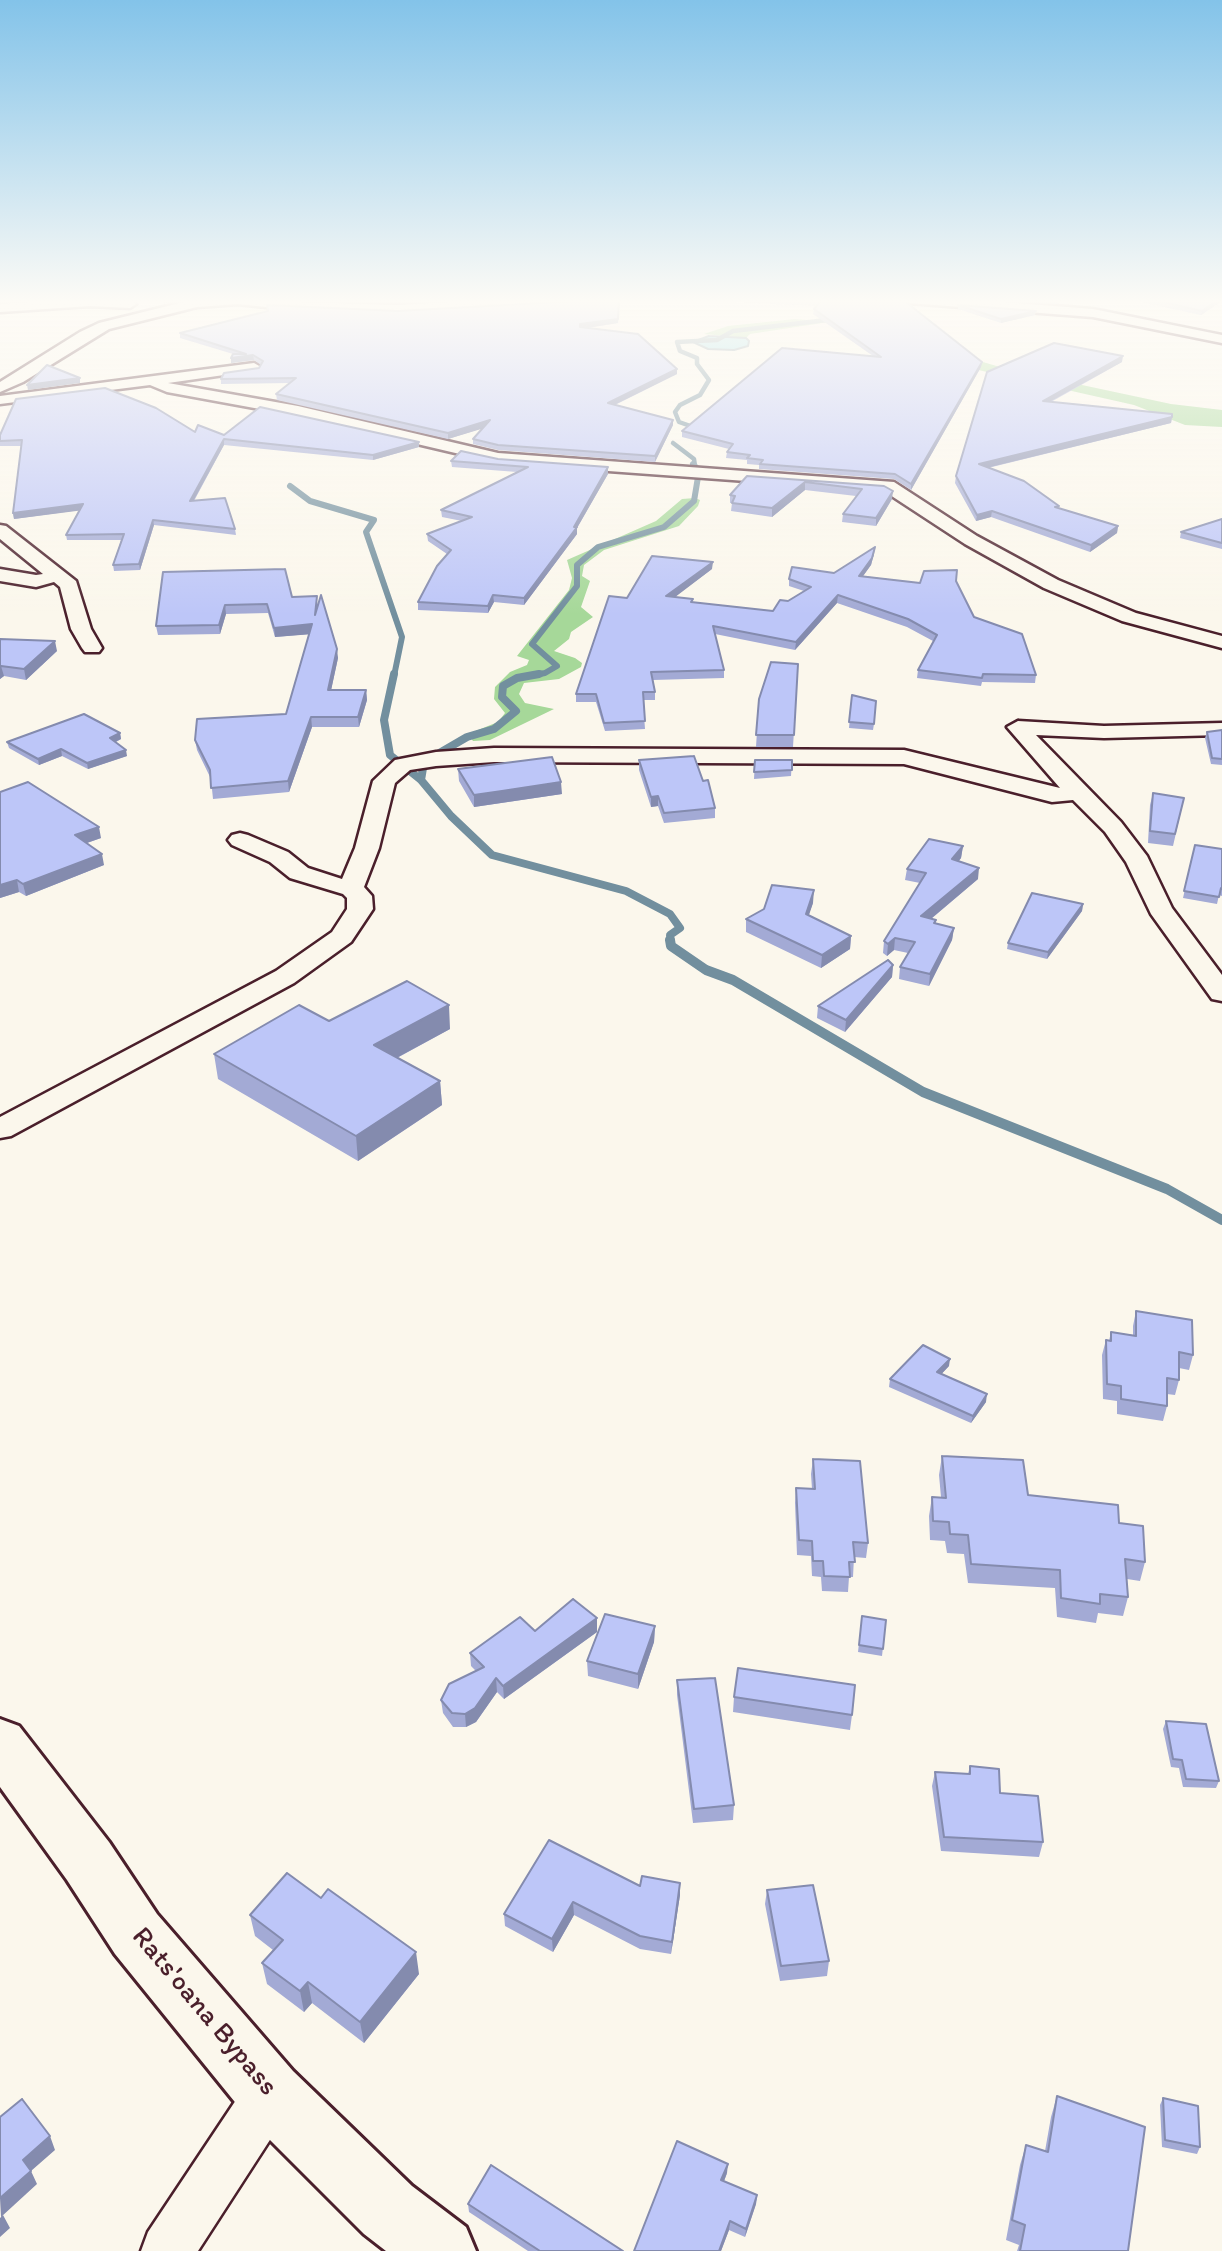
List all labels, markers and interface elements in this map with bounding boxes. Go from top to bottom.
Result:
street label: Rats'oana Bypass [124,1921,284,2103]

